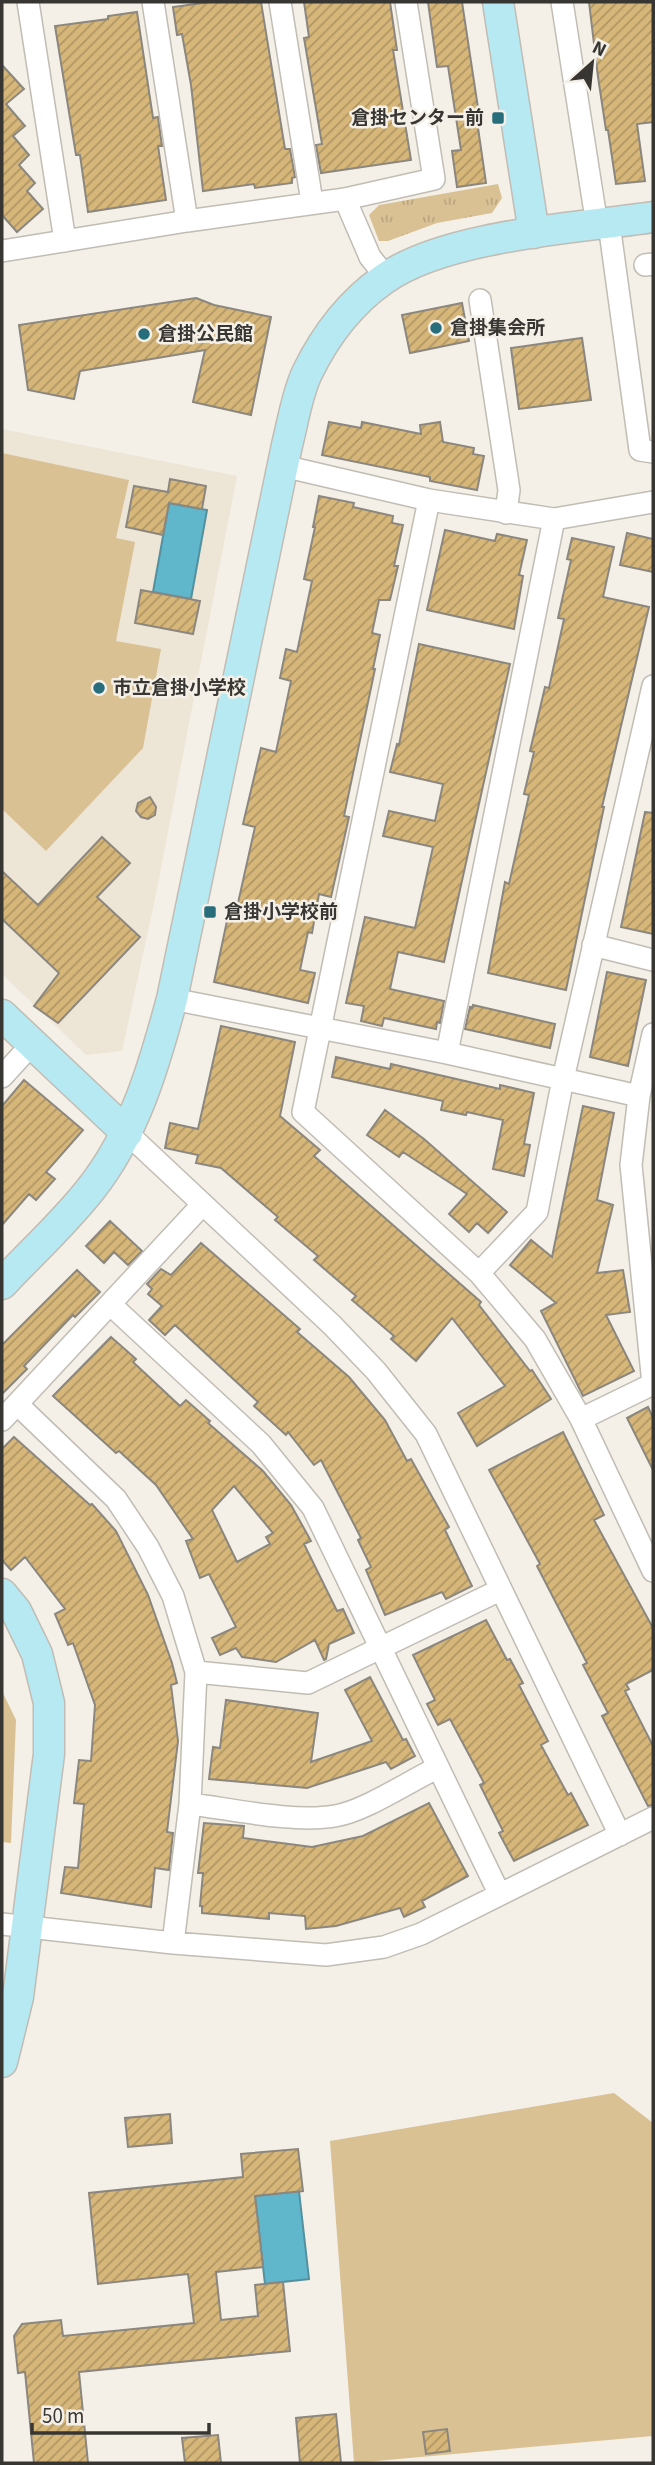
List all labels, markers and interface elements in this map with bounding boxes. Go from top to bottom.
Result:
north arrow [557,28,627,98]
text: N [587,34,611,64]
place label: 倉掛センター前 [351,105,484,132]
marker: 倉掛センター前 [490,110,506,126]
place label: 倉掛集会所 [450,315,545,342]
marker: 倉掛集会所 [428,320,444,336]
place label: 倉掛公民館 [158,321,253,348]
marker: 倉掛公民館 [136,326,152,342]
place label: 市立倉掛小学校 [113,675,246,702]
marker: 市立倉掛小学校 [91,680,107,696]
place label: 倉掛小学校前 [224,899,338,926]
marker: 倉掛小学校前 [202,904,218,920]
scale bar [32,2392,208,2436]
text: 50 m [42,2401,84,2431]

